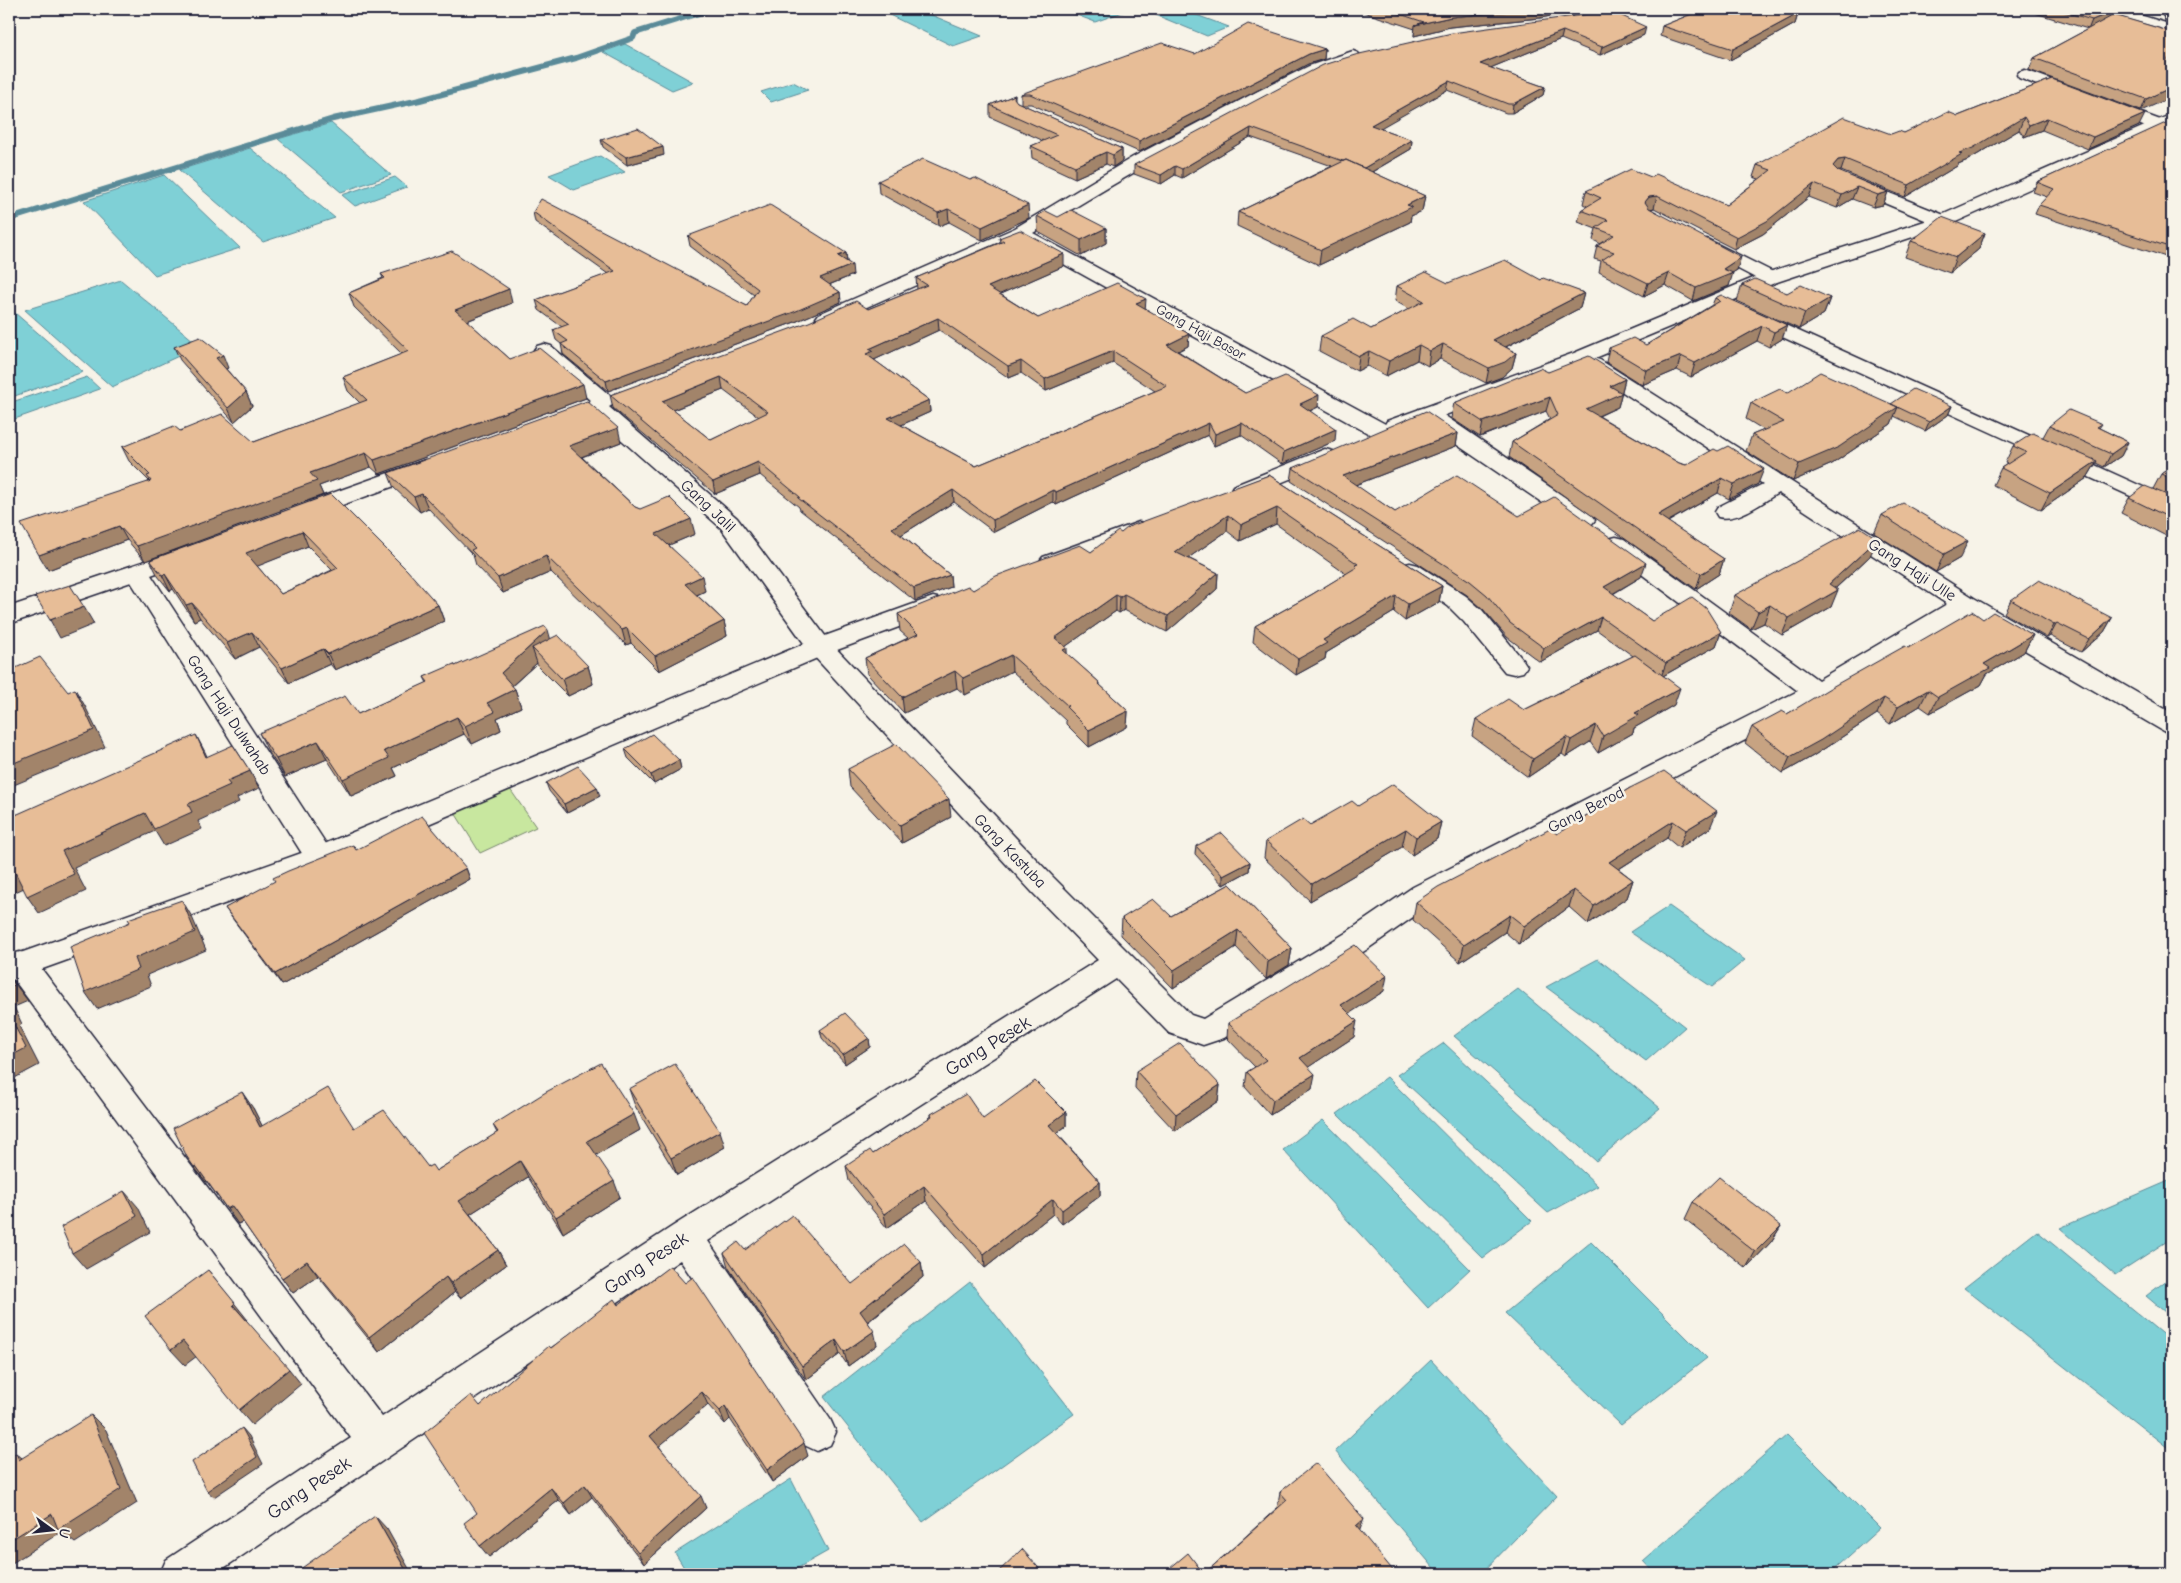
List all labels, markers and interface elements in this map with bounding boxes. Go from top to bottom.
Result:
street label: Gang Haji Basor [1153,300,1249,364]
street label: Gang Jalil [677,476,739,536]
street label: Gang Haji Ulle [1865,535,1959,605]
street label: Gang Haji Dulwahab [183,652,275,778]
street label: Gang Berod [1545,783,1627,837]
street label: Gang Kastuba [970,810,1050,892]
street label: Gang Pesek [941,1011,1035,1081]
street label: Gang Pesek [600,1227,693,1299]
street label: Gang Pesek [263,1452,356,1524]
north arrow [28,1506,78,1556]
text: U [55,1527,73,1540]

